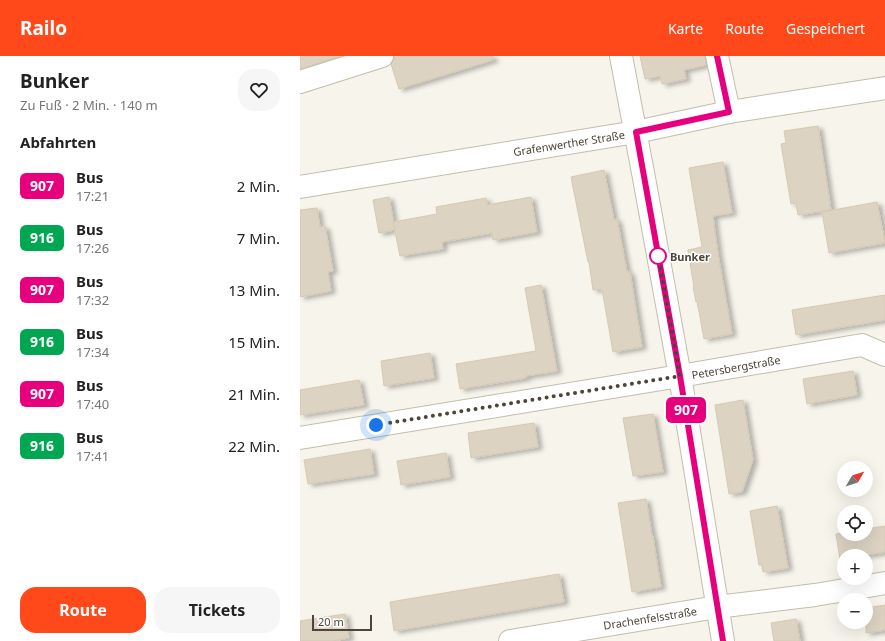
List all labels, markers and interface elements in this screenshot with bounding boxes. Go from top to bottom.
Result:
text: Railo [20,15,67,41]
text: Karte [668,19,703,38]
text: Route [725,19,764,38]
text: Gespeichert [786,19,865,38]
text: Bunker [20,68,89,94]
button: heart [238,69,280,111]
text: Zu Fuß · 2 Min. · 140 m [20,96,158,114]
street label: Grafenwerther Straße [512,127,626,159]
text: Abfahrten [20,132,96,152]
text: Bus [76,167,103,187]
text: 907 [30,176,54,195]
text: 2 Min. [237,176,280,196]
text: 17:21 [76,187,109,205]
text: Bus [76,219,103,239]
text: 916 [30,228,54,247]
text: 7 Min. [237,228,280,248]
text: 17:26 [76,239,109,257]
marker: Bunker [649,247,667,265]
place label: Bunker [670,249,710,264]
text: Bus [76,271,103,291]
text: 907 [30,280,54,299]
text: 13 Min. [228,280,280,300]
text: 17:32 [76,291,109,309]
text: Bus [76,323,103,343]
text: 916 [30,332,54,351]
text: 15 Min. [228,332,280,352]
text: 17:34 [76,343,109,361]
street label: Petersbergstraße [690,352,782,382]
text: Bus [76,375,103,395]
text: 907 [30,384,54,403]
text: 21 Min. [228,384,280,404]
text: 17:40 [76,395,109,413]
line badge: 907 [663,397,709,423]
text: 907 [674,400,698,419]
your location [366,415,386,435]
text: Bus [76,427,103,447]
text: 916 [30,436,54,455]
text: 22 Min. [228,436,280,456]
text: 17:41 [76,447,109,465]
north arrow [837,461,873,497]
map controls [837,461,873,629]
button: locate [837,505,873,541]
button: + [837,549,873,585]
button: Route [20,587,146,633]
button: Tickets [154,587,280,633]
button: − [837,593,873,629]
street label: Drachenfelsstraße [602,603,698,633]
scale bar [312,613,372,632]
text: 20 m [318,614,344,629]

